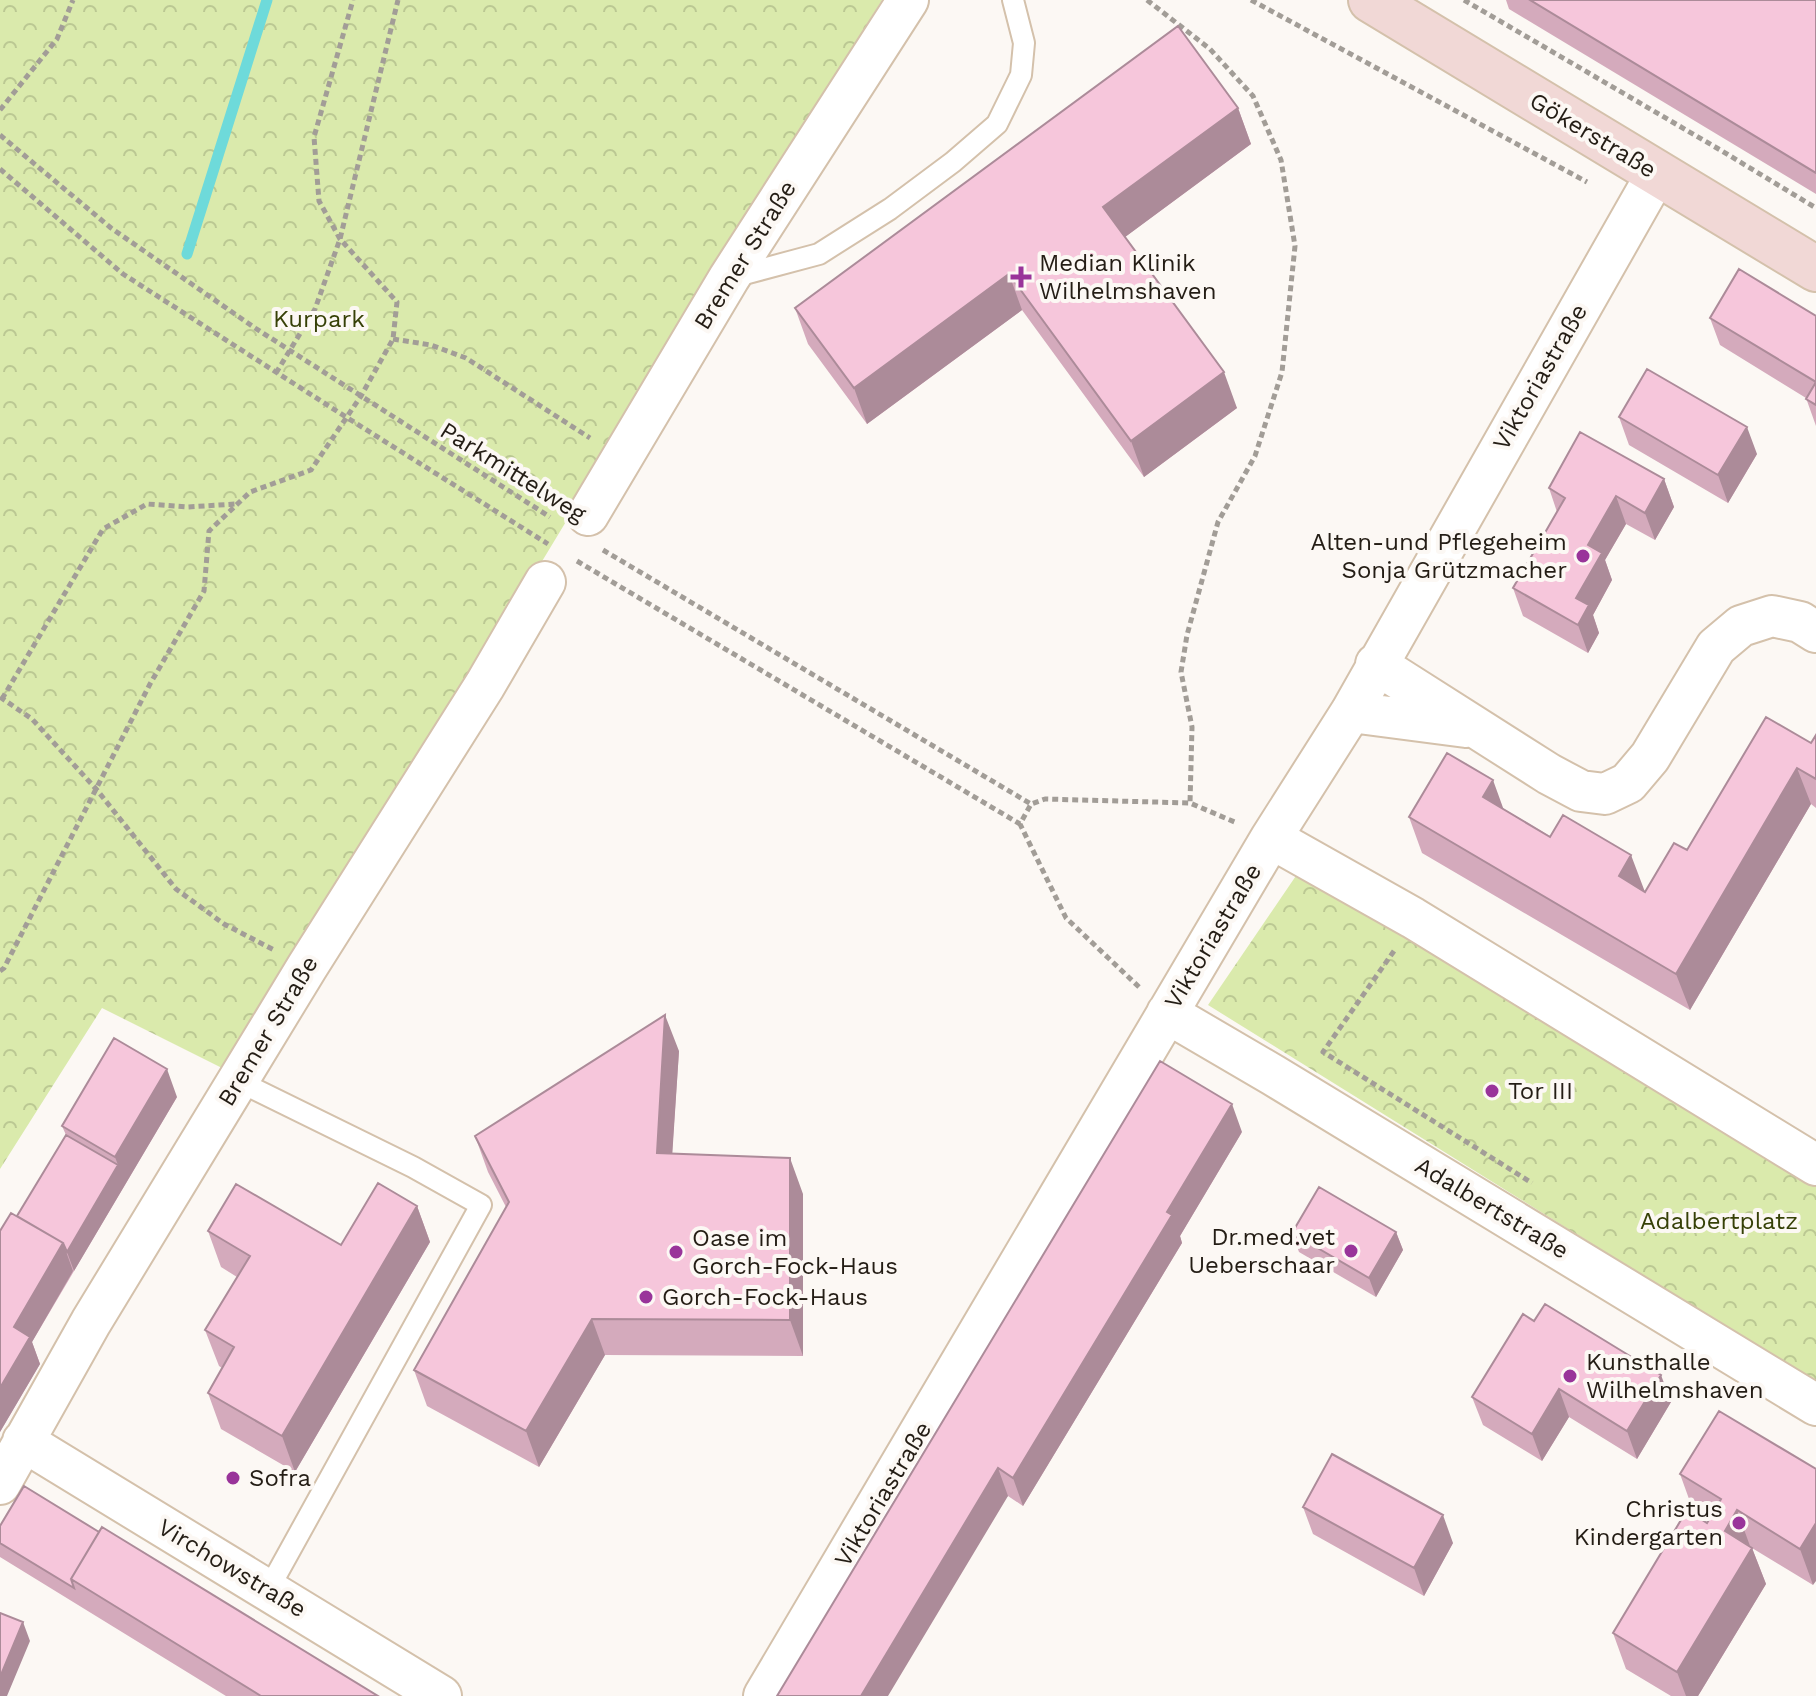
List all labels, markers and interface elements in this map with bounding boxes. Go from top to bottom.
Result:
street label: Gökerstraße [1525,86,1661,184]
street label: Bremer Straße [688,175,802,335]
place label: Median Klinik Wilhelmshaven [1039,249,1217,305]
marker: Median Klinik Wilhelmshaven [1010,266,1032,288]
street label: Viktoriastraße [1487,299,1593,455]
park label: Kurpark [273,305,365,333]
street label: Parkmittelweg [435,416,591,528]
place label: Alten-und Pflegeheim Sonja Grützmacher [1311,528,1567,584]
marker: Alten-und Pflegeheim Sonja Grützmacher [1574,547,1592,565]
street label: Viktoriastraße [1159,858,1267,1014]
street label: Bremer Straße [212,951,324,1111]
place label: Tor III [1508,1077,1573,1105]
marker: Tor III [1483,1082,1501,1100]
street label: Adalbertstraße [1410,1151,1574,1265]
park label: Adalbertplatz [1640,1207,1798,1235]
place label: Dr.med.vet Ueberschaar [1188,1223,1335,1279]
place label: Oase im Gorch-Fock-Haus [692,1224,898,1280]
marker: Dr.med.vet Ueberschaar [1342,1242,1360,1260]
marker: Oase im Gorch-Fock-Haus [667,1243,685,1261]
place label: Gorch-Fock-Haus [662,1283,868,1311]
marker: Gorch-Fock-Haus [637,1288,655,1306]
place label: Kunsthalle Wilhelmshaven [1586,1348,1764,1404]
marker: Kunsthalle Wilhelmshaven [1561,1367,1579,1385]
street label: Viktoriastraße [829,1416,937,1572]
place label: Sofra [249,1464,311,1492]
marker: Sofra [224,1469,242,1487]
place label: Christus Kindergarten [1574,1495,1723,1551]
street label: Virchowstraße [153,1513,311,1623]
marker: Christus Kindergarten [1730,1514,1748,1532]

